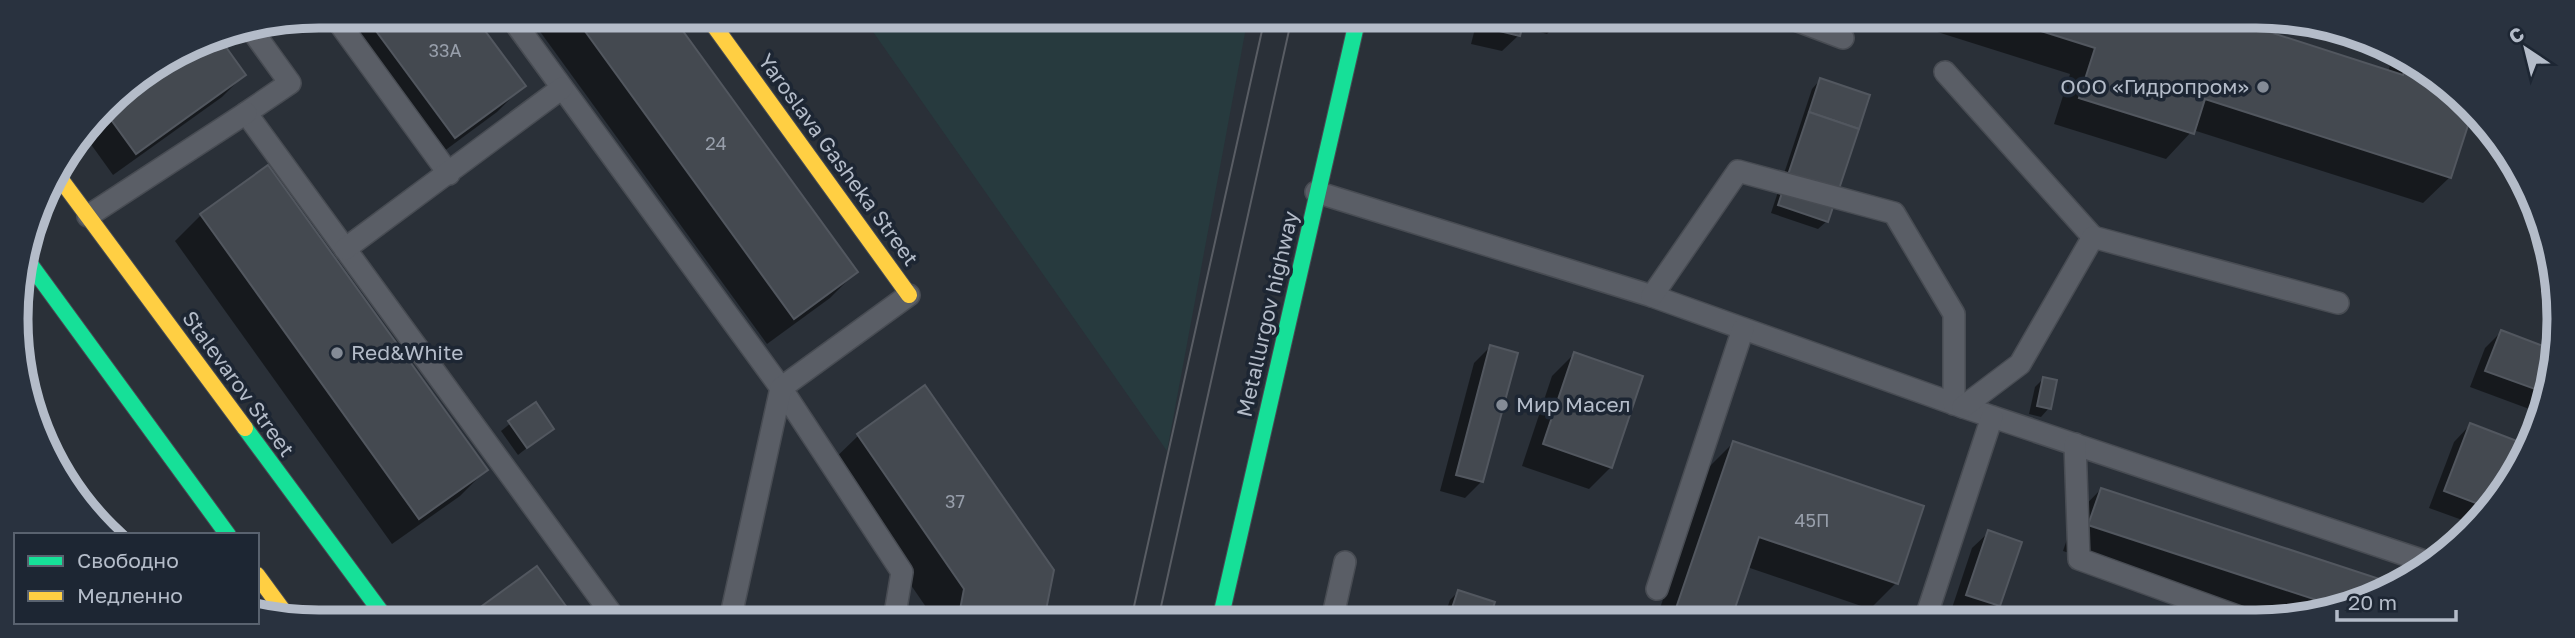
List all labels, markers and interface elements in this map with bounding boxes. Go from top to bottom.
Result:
north arrow [2491,14,2561,84]
text: С [2504,21,2528,48]
house number: 33А [428,39,462,61]
street label: Yaroslava Gasheka Street [753,48,924,270]
place label: ООО «Гидропром» [2060,73,2249,99]
marker: ООО «Гидропром» [2255,79,2271,95]
house number: 24 [705,132,727,154]
street label: Metallurgov highway [1231,208,1303,419]
street label: Stalevarov Street [177,305,300,461]
place label: Red&White [351,339,464,365]
marker: Red&White [329,345,345,361]
place label: Мир Масел [1516,391,1631,417]
marker: Мир Масел [1494,397,1510,413]
house number: 37 [945,490,965,512]
house number: 45П [1795,509,1829,531]
legend [14,533,259,624]
text: Свободно [77,547,179,573]
scale bar [2337,578,2456,622]
text: Медленно [77,582,183,608]
text: 20 m [2348,589,2397,615]

